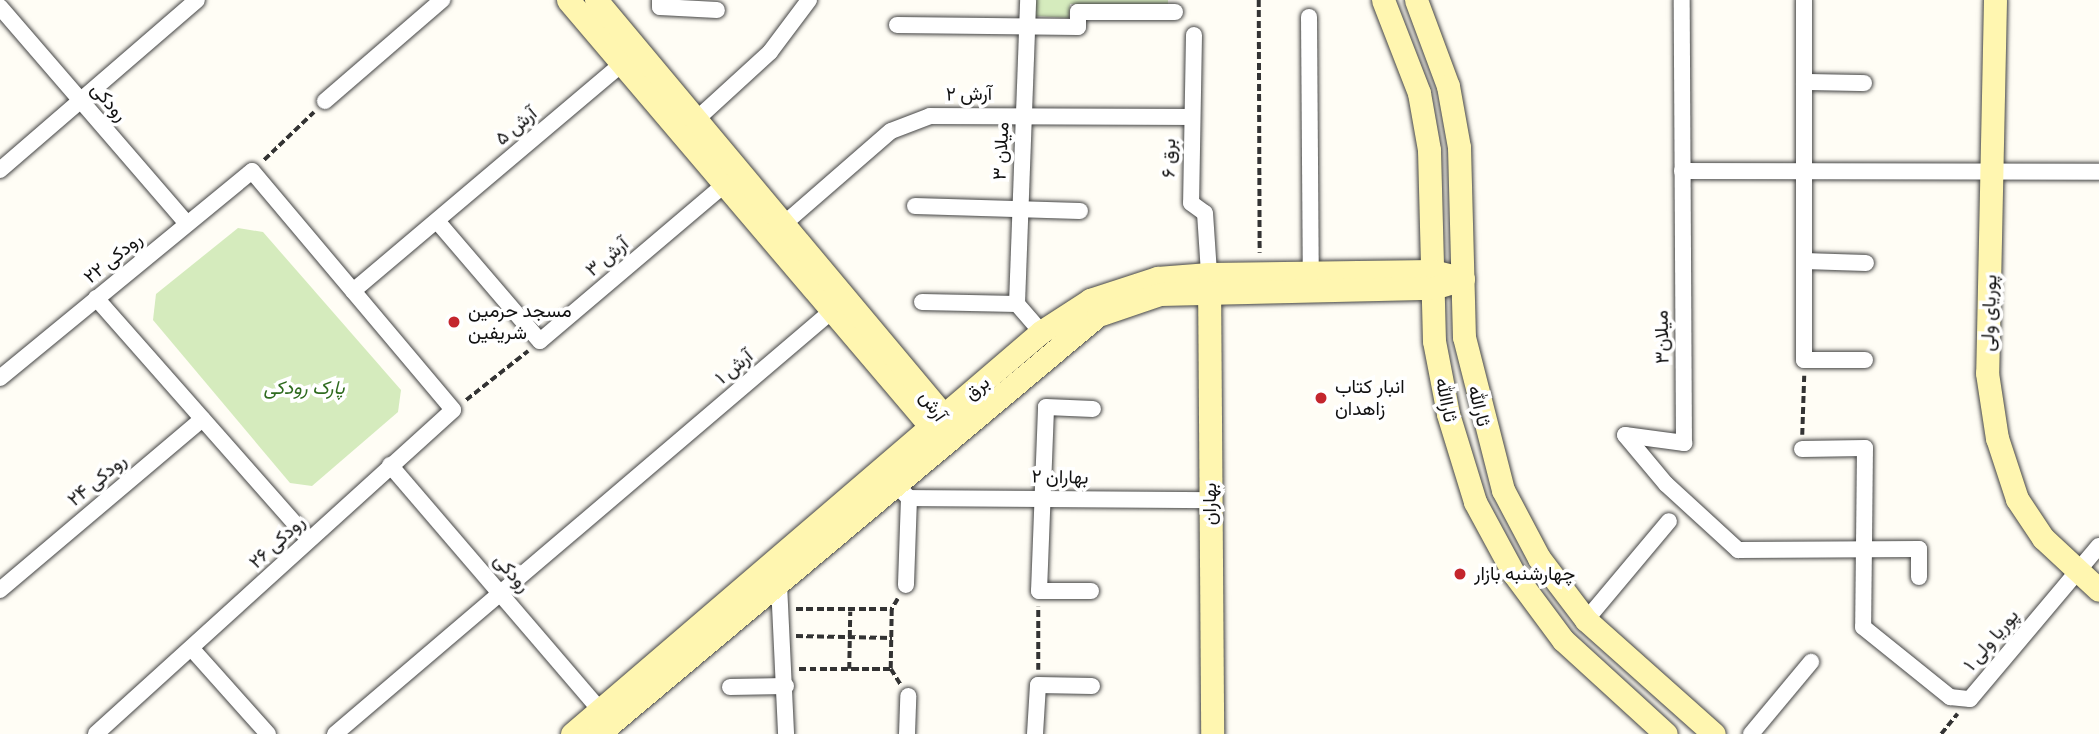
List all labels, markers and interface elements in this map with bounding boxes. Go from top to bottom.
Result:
street label: رودکی [86,78,132,126]
street label: آرش ۲ [946,82,992,106]
street label: آرش ۵ [490,102,542,150]
street label: میلان ۳ [988,121,1014,181]
street label: برق ۶ [1158,138,1180,178]
street label: رودکی ۲۲ [79,228,147,288]
street label: آرش ۳ [581,233,633,281]
street label: پوریای ولی [1976,274,2002,352]
place label: مسجد حرمین شریفین [468,300,572,344]
street label: میلان۳ [1650,310,1674,364]
marker: مسجد حرمین شریفین [446,314,462,330]
street label: آرش ۱ [711,345,757,389]
street label: برق [960,371,994,405]
place label: انبار کتاب زاهدان [1335,376,1405,420]
street label: ثاراالله [1430,376,1462,424]
park label: پارک رودکی [263,377,345,399]
street label: ثارالله [1463,383,1495,429]
street label: آرش [915,386,951,426]
marker: انبار کتاب زاهدان [1313,390,1329,406]
street label: رودکی ۲۴ [63,449,131,511]
street label: بهاران ۲ [1031,465,1089,489]
street label: بهاران [1199,483,1221,525]
street label: رودکی ۲۶ [244,510,310,574]
street label: رودکی [489,549,535,597]
place label: چهارشنبه بازار [1474,563,1575,585]
marker: چهارشنبه بازار [1452,566,1468,582]
street label: پوریا ولی ۱ [1959,605,2023,675]

